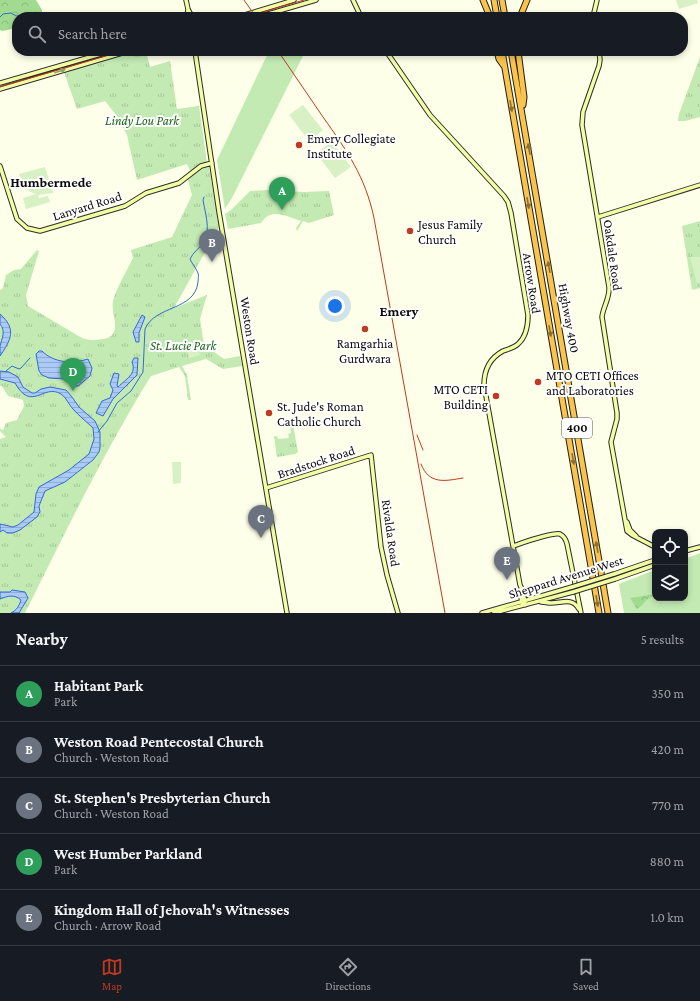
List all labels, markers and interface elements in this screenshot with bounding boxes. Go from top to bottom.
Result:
search box [12,12,688,56]
icon: search [26,23,48,45]
text: Search here [58,26,127,42]
one-way arrow [54,68,66,74]
one-way arrow [509,100,515,112]
park label: Lindy Lou Park [105,113,180,128]
place label: Emery Collegiate Institute [307,131,396,161]
marker: Emery Collegiate Institute [294,140,304,150]
one-way arrow [526,143,532,155]
district label: Humbermede [10,174,92,190]
pin: A [269,177,295,210]
street label: Lanyard Road [51,188,123,224]
one-way arrow [525,197,531,209]
place label: Jesus Family Church [417,217,484,247]
street label: Oakdale Road [601,218,625,292]
marker: Jesus Family Church [405,226,415,236]
pin: B [199,229,225,262]
street label: Arrow Road [520,252,544,315]
one-way arrow [546,261,552,273]
street label: Highway 400 [556,282,582,354]
street label: Weston Road [237,296,263,366]
your location [325,296,345,316]
district label: Emery [380,303,419,319]
marker: Ramgarhia Gurdwara [360,324,370,334]
one-way arrow [548,325,554,337]
place label: Ramgarhia Gurdwara [337,336,393,366]
park label: St. Lucie Park [150,338,217,353]
pin: D [60,358,86,391]
place label: MTO CETI Offices and Laboratories [546,368,639,398]
marker: MTO CETI Offices and Laboratories [533,377,543,387]
place label: MTO CETI Building [433,382,489,412]
marker: MTO CETI Building [491,391,501,401]
place label: St. Jude's Roman Catholic Church [277,399,364,429]
marker: St. Jude's Roman Catholic Church [264,408,274,418]
road number: 400 [562,418,592,438]
street label: Bradstock Road [275,442,357,482]
one-way arrow [570,453,576,465]
street label: Rivalda Road [379,498,403,568]
pin: C [248,505,274,538]
map controls [652,529,688,601]
button: locate [652,529,688,565]
one-way arrow [594,541,600,553]
pin: E [494,547,520,580]
street label: Sheppard Avenue West [507,552,626,602]
button: layers [652,565,688,601]
one-way arrow [594,595,600,607]
text: Nearby [16,630,68,649]
text: 5 results [641,632,684,647]
text: Habitant Park [54,678,143,694]
text: A [25,686,33,701]
text: 350 m [651,686,684,701]
text: Park [54,694,77,709]
text: Weston Road Pentecostal Church [54,734,264,750]
text: B [25,742,33,757]
text: 420 m [651,742,684,757]
text: Church · Weston Road [54,750,169,765]
text: St. Stephen's Presbyterian Church [54,790,270,806]
text: C [25,798,33,813]
text: 770 m [652,798,684,813]
text: Church · Weston Road [54,806,169,821]
text: West Humber Parkland [54,846,202,862]
text: D [25,854,33,869]
text: 880 m [650,854,684,869]
text: Park [54,862,77,877]
text: Kingdom Hall of Jehovah's Witnesses [54,902,289,918]
text: E [25,910,33,925]
text: 1.0 km [651,910,684,925]
text: Church · Arrow Road [54,918,161,933]
tab: Map [101,956,123,992]
tab: Directions [325,956,371,992]
tab: Saved [573,956,599,992]

